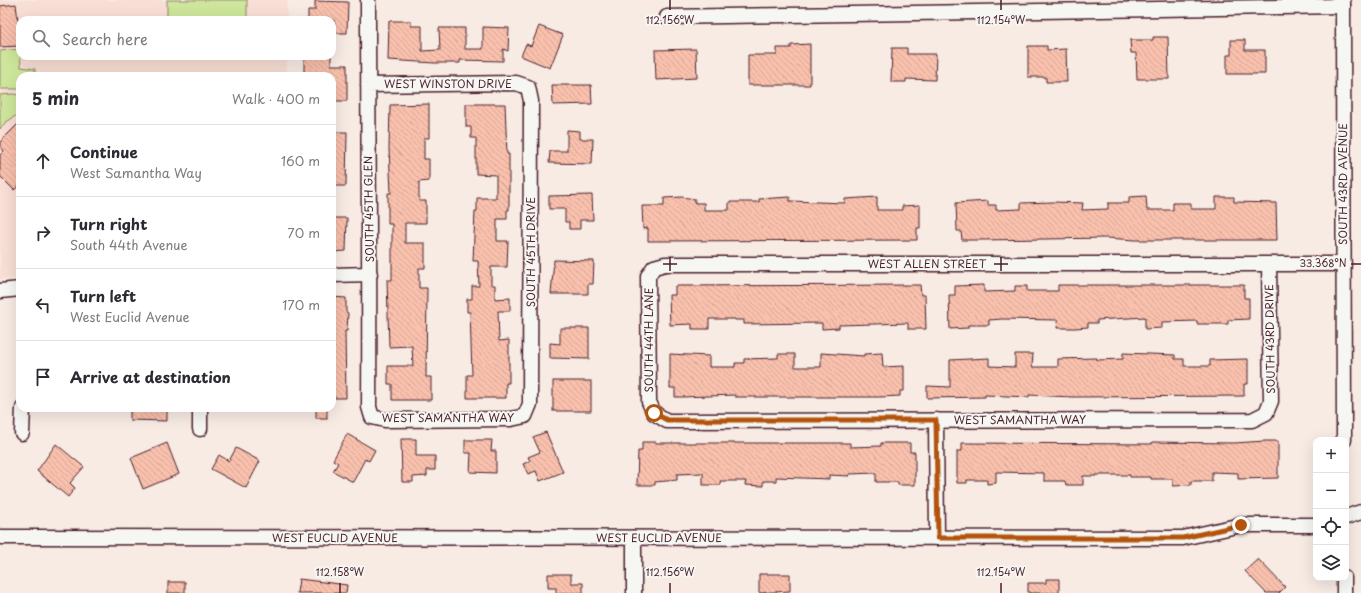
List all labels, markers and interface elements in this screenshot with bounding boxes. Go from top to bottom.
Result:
text: 112.156°W [646,12,695,27]
text: 112.154°W [977,12,1026,27]
search box [16,16,336,60]
icon: search [30,27,52,49]
text: Search here [62,27,148,50]
street label: WEST WINSTON DRIVE [384,75,512,92]
text: 5 min [32,85,79,111]
text: Walk · 400 m [232,89,320,108]
street label: SOUTH 43RD AVENUE [1334,123,1351,245]
text: Continue [70,140,138,163]
icon: ahead [32,150,54,172]
text: 160 m [281,151,320,170]
street label: SOUTH 45TH GLEN [359,155,378,263]
text: West Samantha Way [70,163,202,182]
street label: SOUTH 45TH DRIVE [522,197,539,307]
text: Turn right [70,212,147,235]
icon: right [32,222,54,244]
text: 70 m [287,223,320,242]
text: South 44th Avenue [70,235,188,254]
street label: WEST ALLEN STREET [868,255,987,272]
text: 33.368°N [1299,255,1347,270]
text: Turn left [70,284,136,307]
street label: SOUTH 43RD DRIVE [1260,284,1279,394]
street label: SOUTH 44TH LANE [640,287,657,392]
icon: left [32,294,54,316]
text: 170 m [282,295,320,314]
text: West Euclid Avenue [70,307,190,326]
text: Arrive at destination [70,365,231,388]
icon: arrive [32,366,54,388]
route start [645,404,663,422]
street label: WEST SAMANTHA WAY [382,409,514,426]
street label: WEST SAMANTHA WAY [954,411,1086,428]
map controls [1313,437,1349,581]
button: + [1313,437,1349,473]
button: − [1313,473,1349,509]
button: locate [1313,509,1349,545]
route end [1232,516,1250,534]
street label: WEST EUCLID AVENUE [272,529,398,546]
street label: WEST EUCLID AVENUE [596,529,722,546]
button: layers [1313,545,1349,581]
text: 112.158°W [316,564,365,579]
text: 112.156°W [646,564,695,579]
text: 112.154°W [977,564,1026,579]

